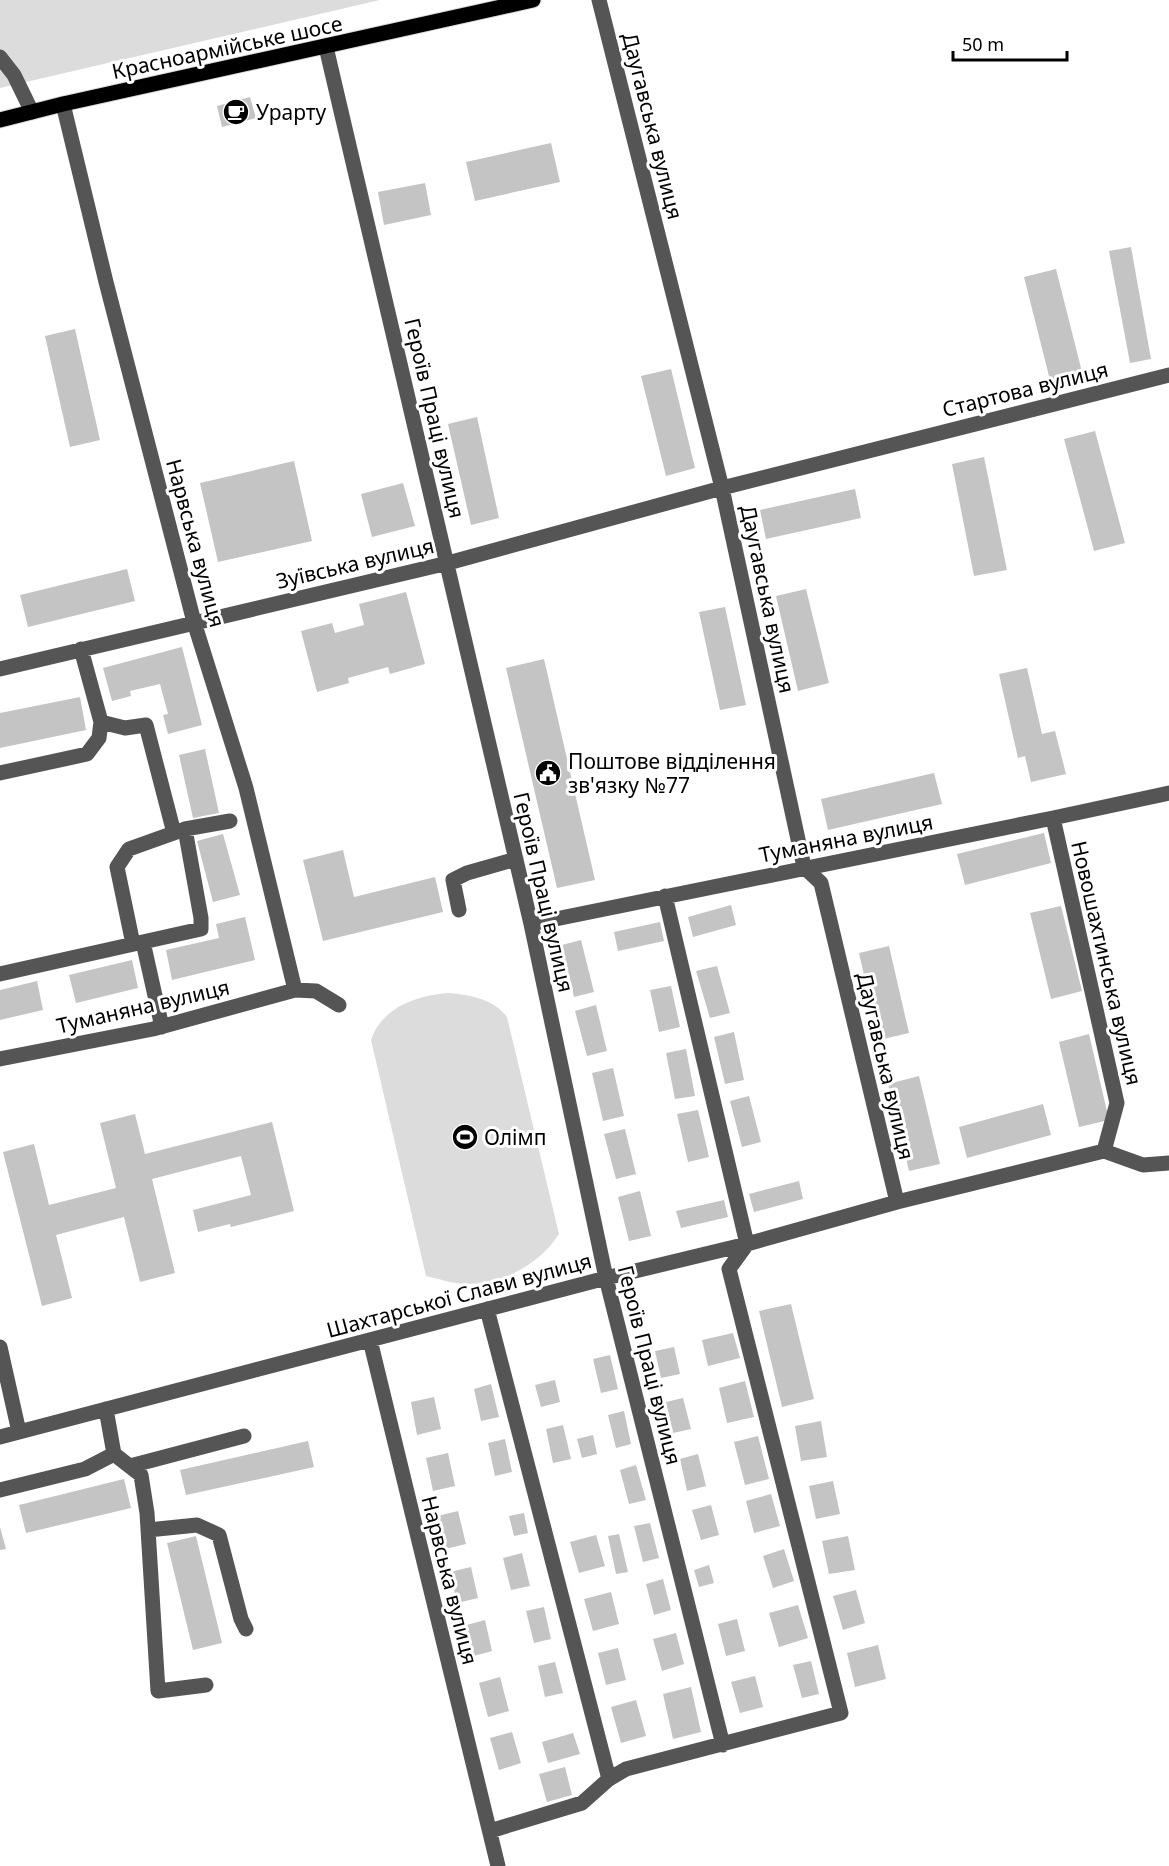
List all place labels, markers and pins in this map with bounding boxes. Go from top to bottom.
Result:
cafe icon: Урарту [221,97,251,127]
place label: Урарту [256,98,326,126]
place label: Поштове відділення зв'язку №77 [568,747,776,799]
public building icon: Поштове відділення зв'язку №77 [533,758,563,788]
sports icon: Олімп [450,1122,480,1152]
place label: Олімп [484,1123,546,1151]

